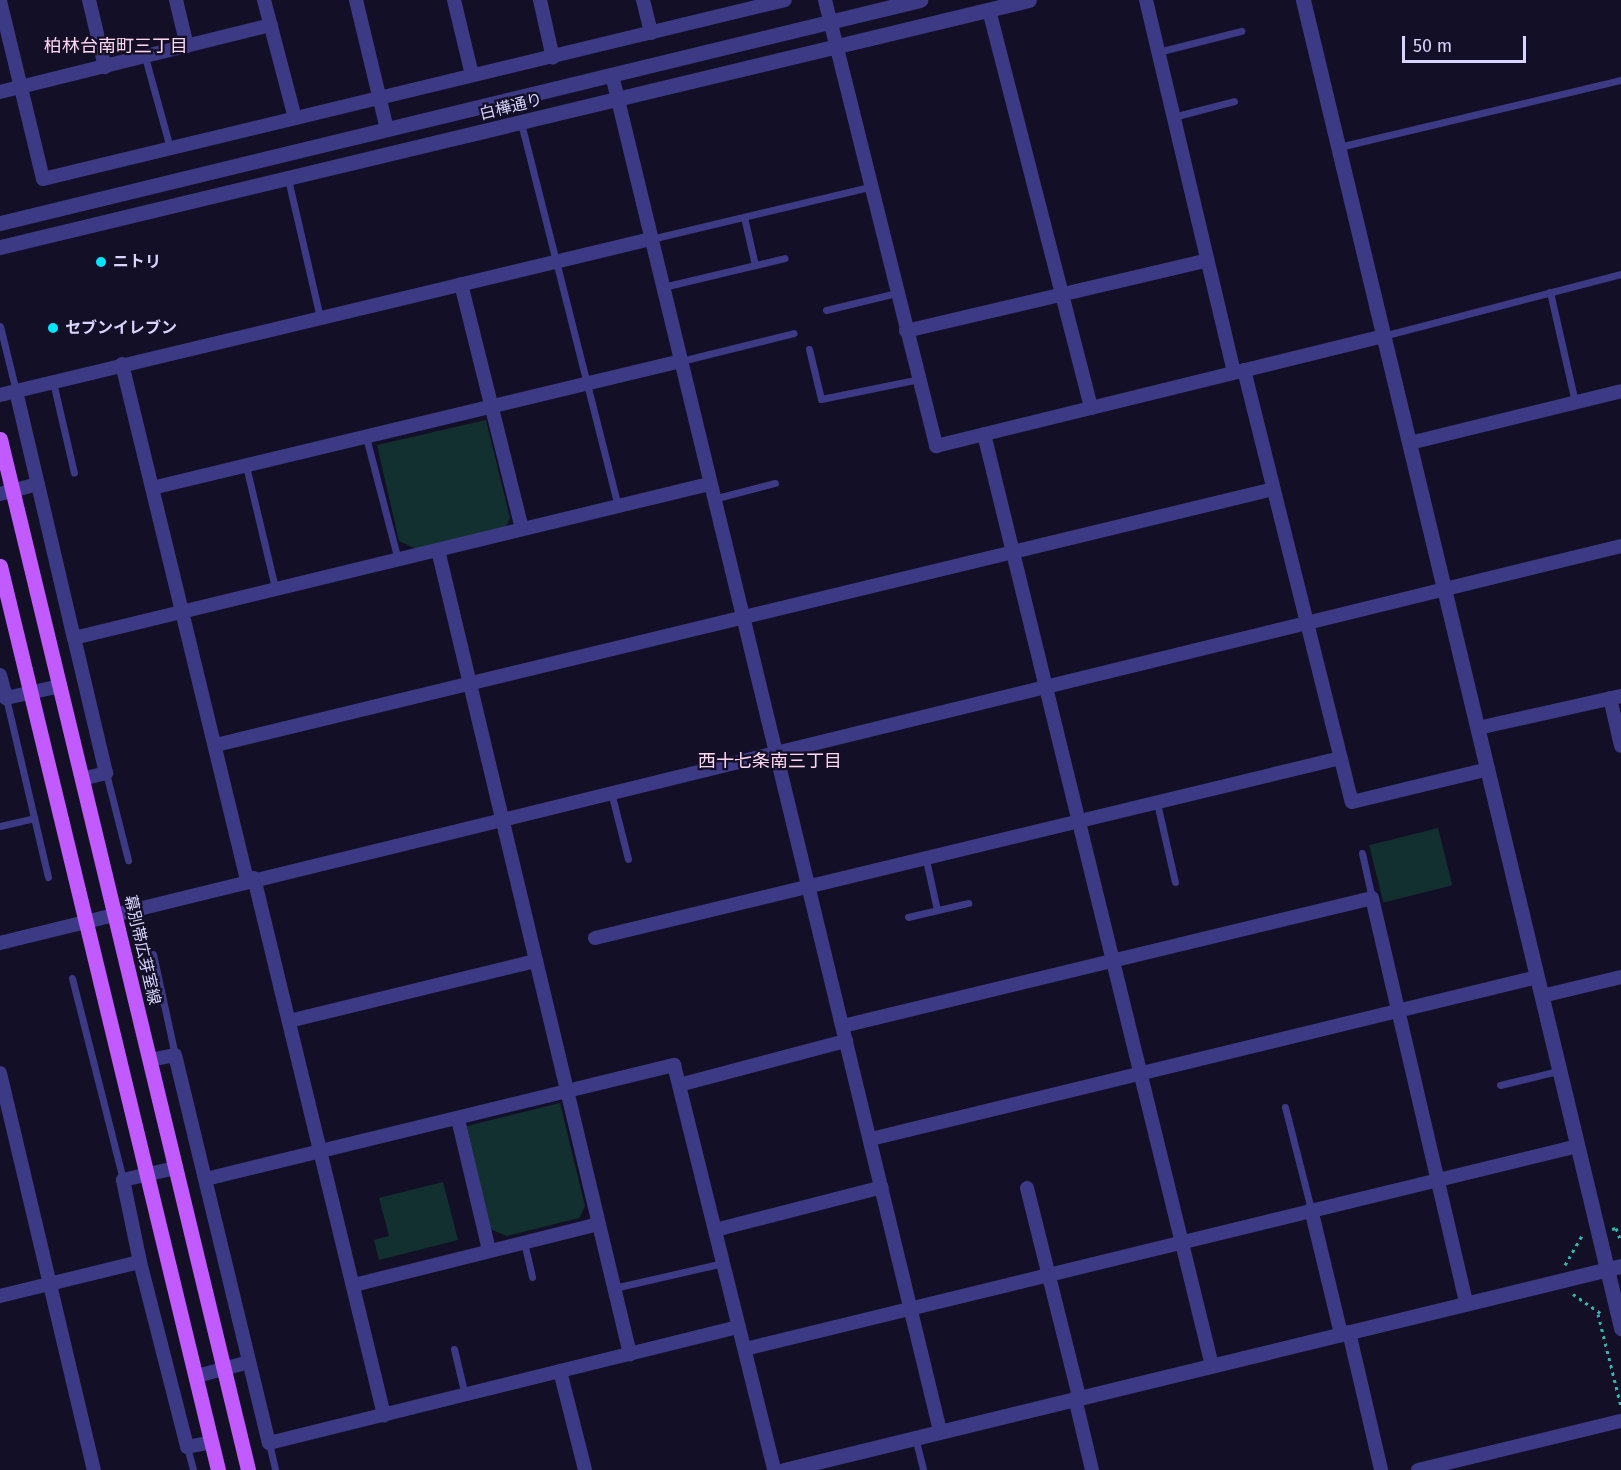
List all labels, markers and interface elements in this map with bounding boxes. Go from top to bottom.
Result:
scale bar [1405,24,1530,62]
district label: 柏林台南町三丁目 [44,35,188,57]
text: 50 m [1413,35,1452,57]
street label: 白樺通り [478,90,544,124]
place label: ニトリ [113,252,161,272]
marker: ニトリ [94,255,108,269]
place label: セブンイレブン [65,318,177,338]
marker: セブンイレブン [46,321,60,335]
district label: 西十七条南三丁目 [698,750,842,772]
street label: 幕別帯広芽室線 [120,893,164,1007]

